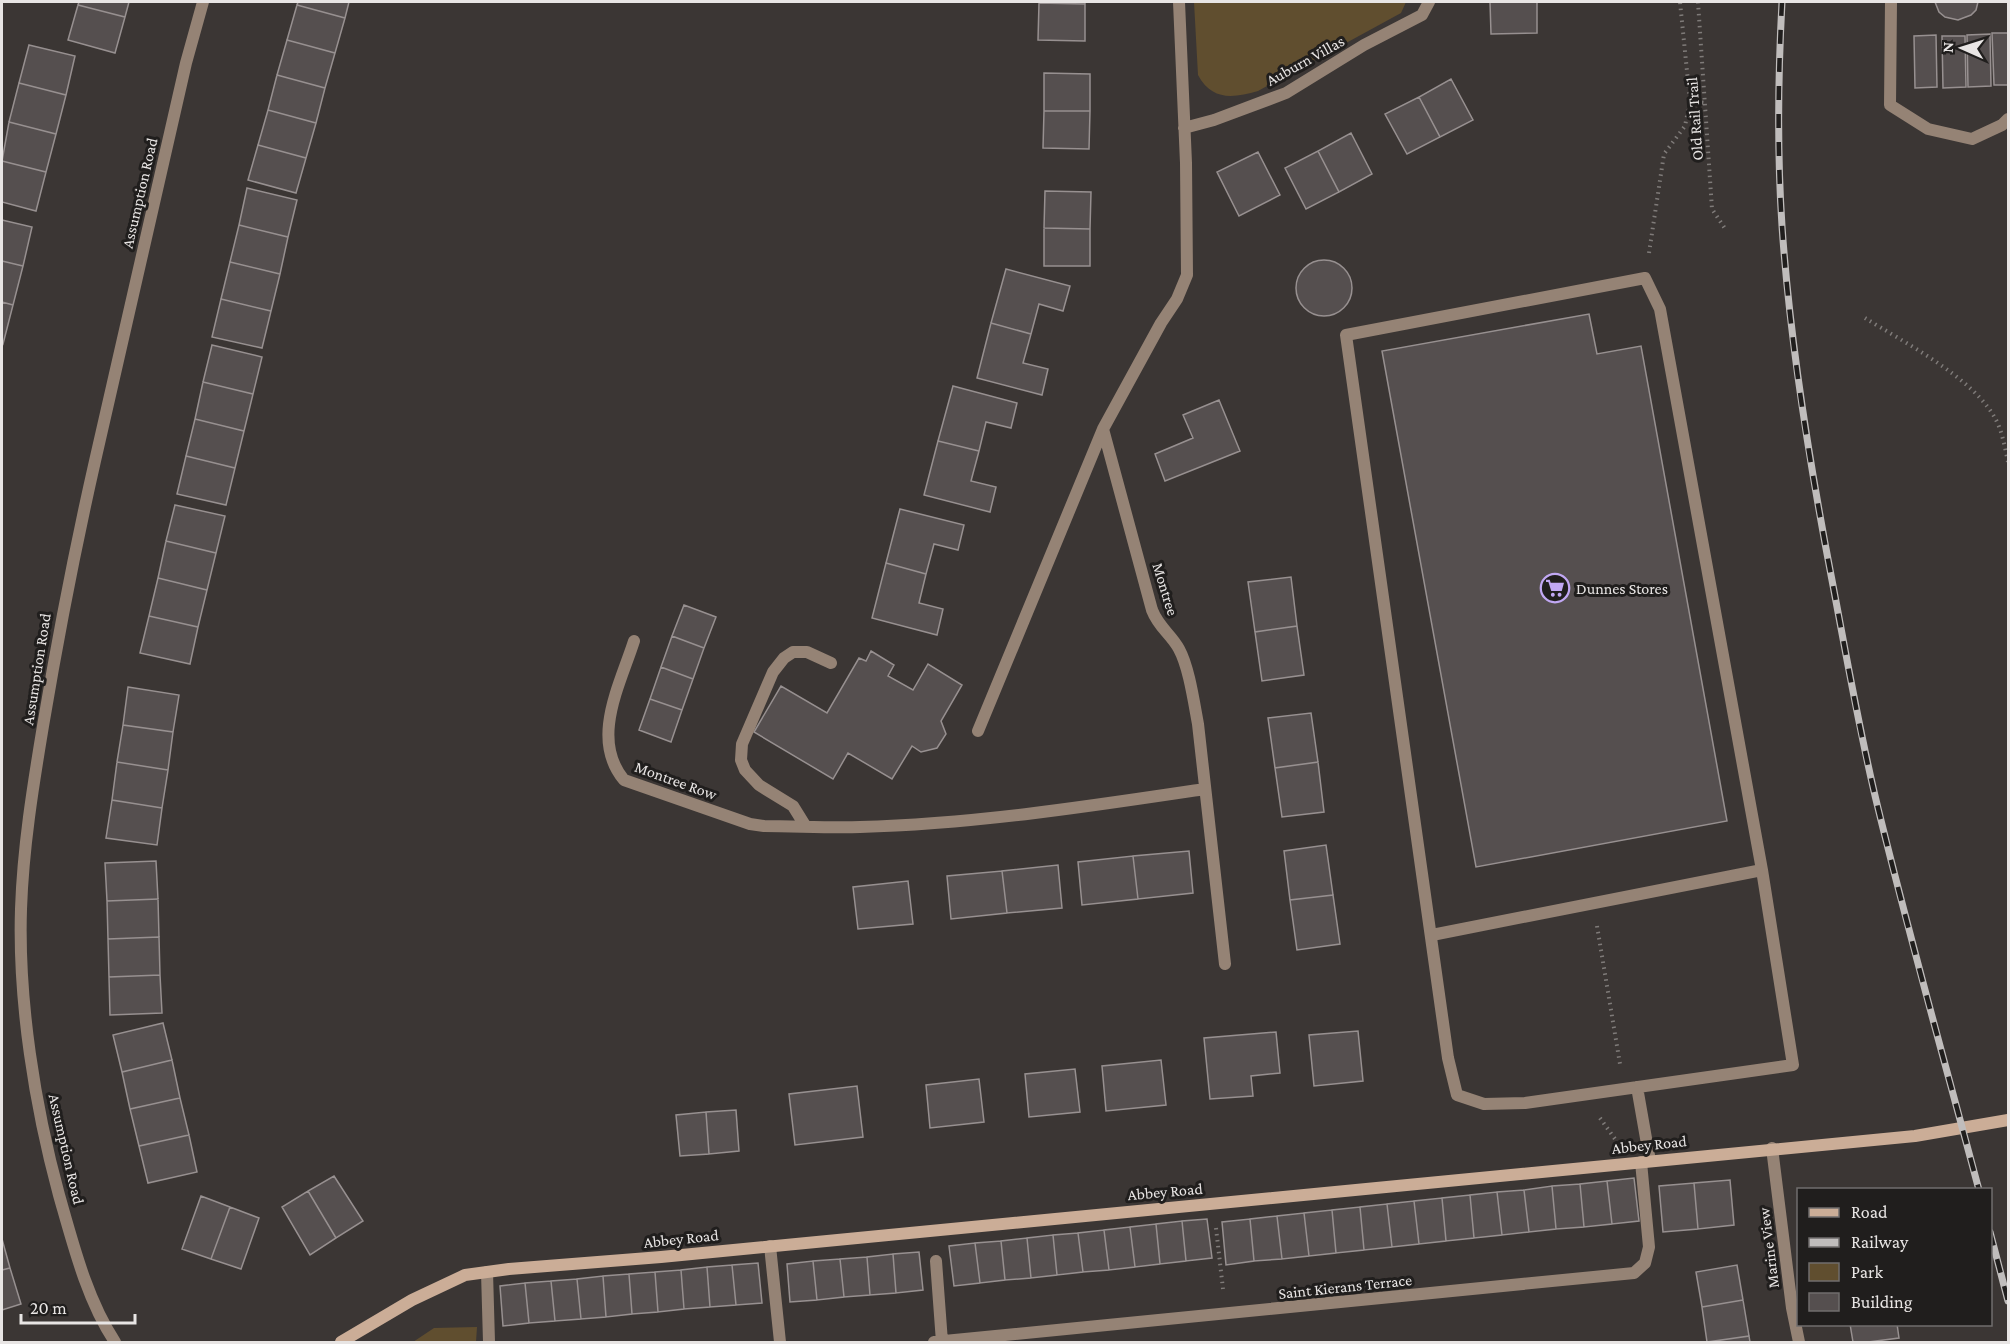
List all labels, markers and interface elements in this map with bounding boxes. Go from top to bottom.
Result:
north arrow [1932,18,1992,78]
street label: Auburn Villas [1263,32,1347,89]
text: N [1939,41,1956,53]
street label: Old Rail Trail [1683,77,1706,161]
street label: Assumption Road [119,136,162,250]
street label: Montree [1149,561,1182,618]
supermarket icon: Dunnes Stores [1539,572,1571,604]
place label: Dunnes Stores [1576,580,1668,597]
street label: Assumption Road [19,611,55,726]
street label: Montree Row [633,758,719,803]
street label: Assumption Road [45,1092,88,1207]
street label: Abbey Road [1611,1132,1688,1158]
street label: Abbey Road [1127,1180,1204,1204]
legend [1797,1188,1992,1326]
text: Road [1851,1202,1888,1222]
street label: Marine View [1755,1206,1782,1289]
street label: Abbey Road [643,1226,720,1252]
text: Railway [1851,1232,1909,1252]
text: Park [1851,1262,1883,1282]
street label: Saint Kierans Terrace [1277,1271,1413,1302]
scale bar [21,1287,135,1325]
text: Building [1851,1292,1913,1312]
text: 20 m [30,1298,67,1318]

